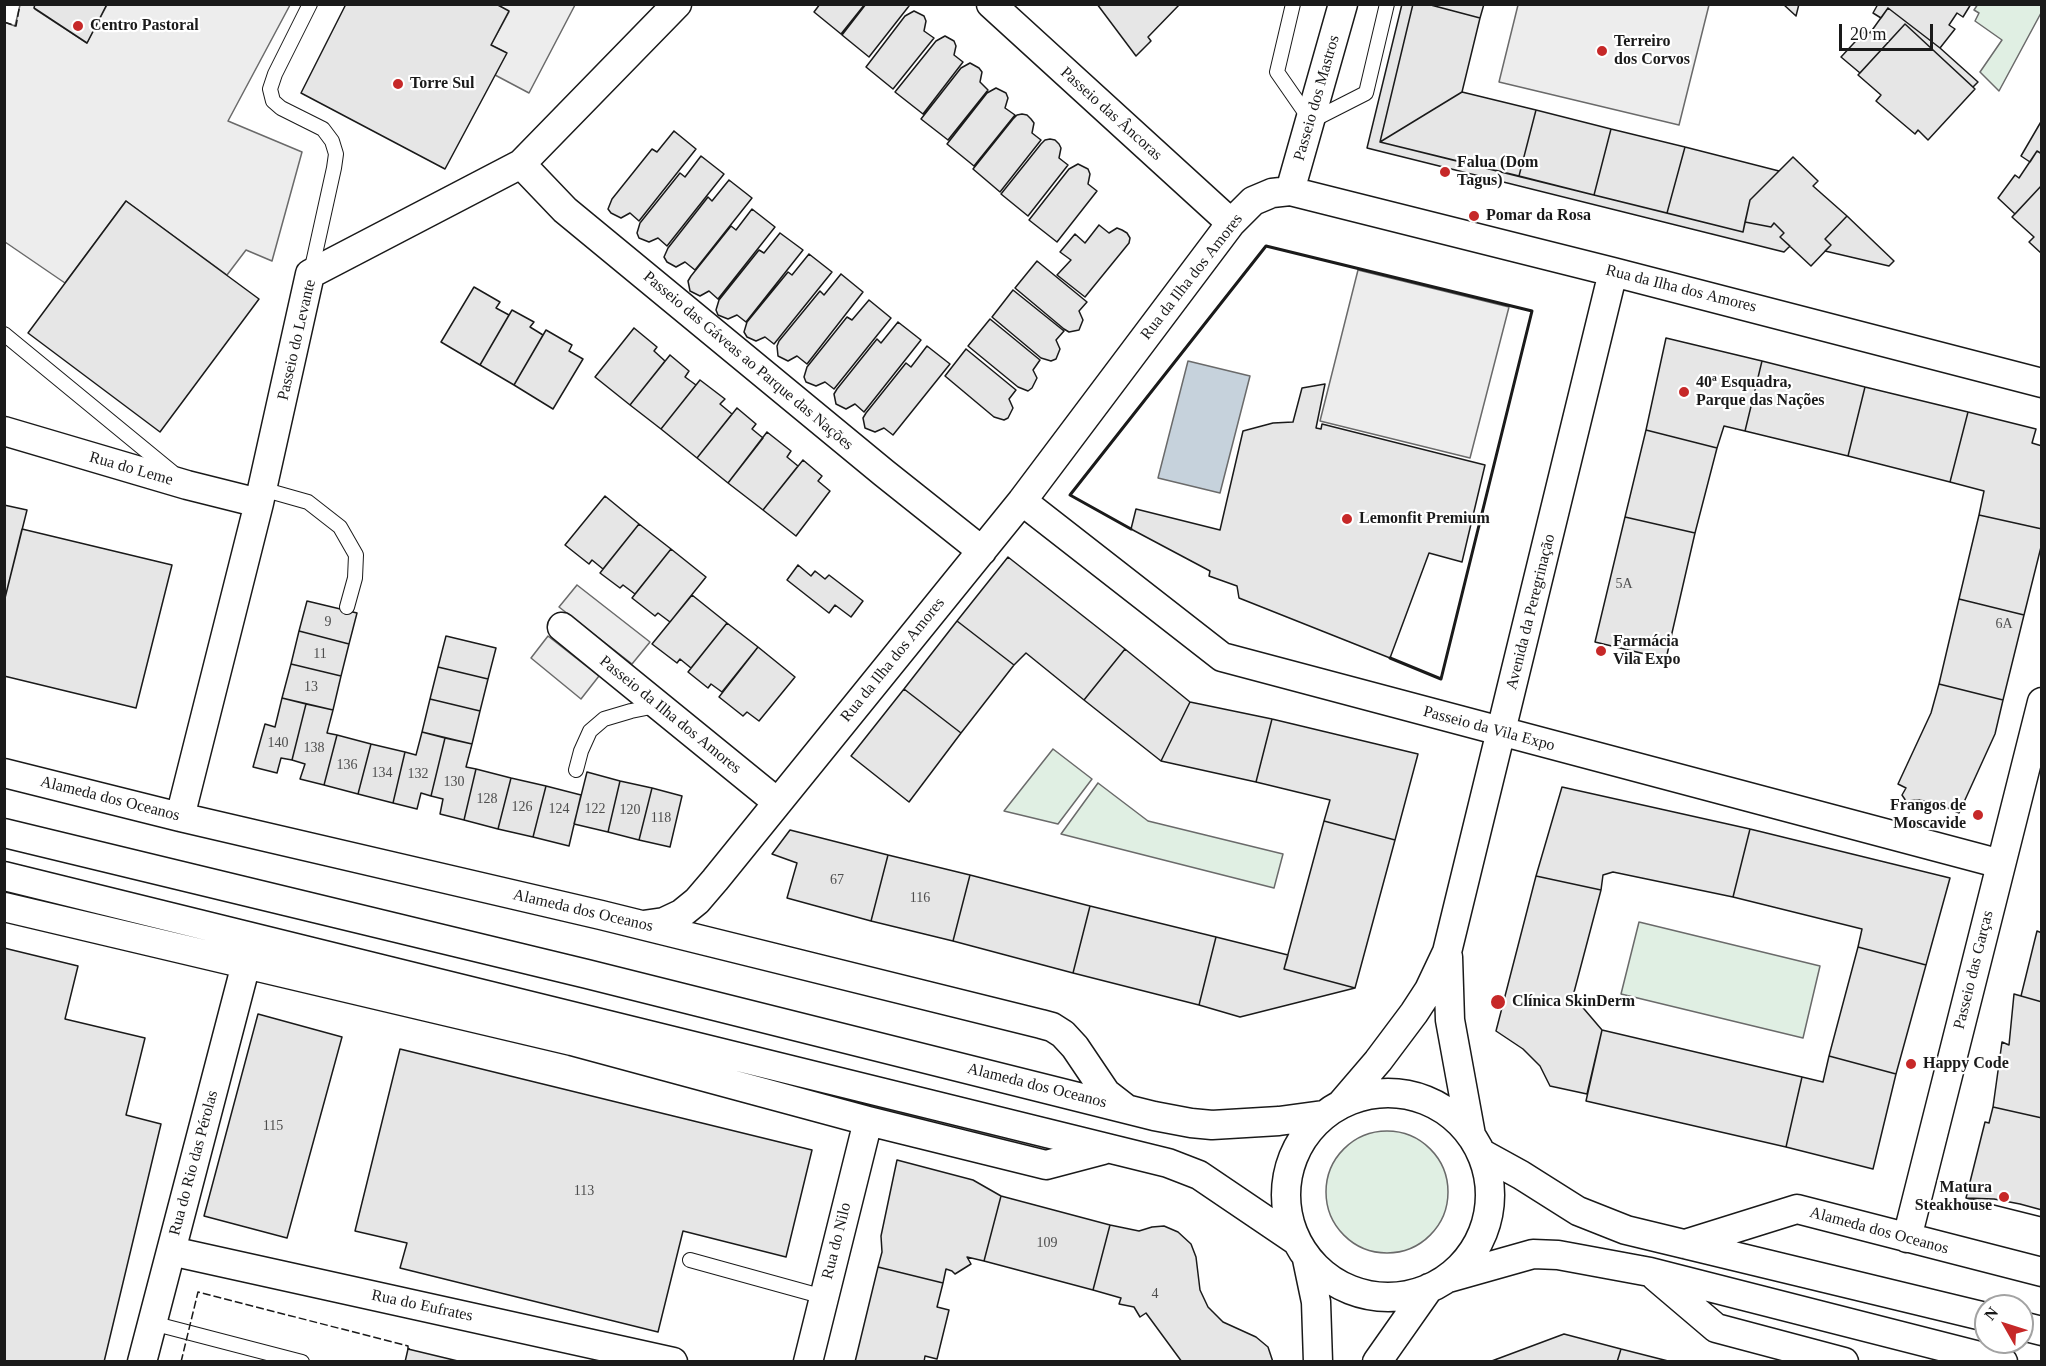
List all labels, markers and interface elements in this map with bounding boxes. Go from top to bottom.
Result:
scale bar [1842,12,1936,50]
place label: Centro Pastoral [90,16,199,36]
marker: Centro Pastoral [71,19,85,33]
text: 20 m [1850,24,1887,44]
place label: Terreiro dos Corvos [1614,32,1690,70]
street label: Passeio dos Mastros [1290,33,1344,163]
marker: Terreiro dos Corvos [1595,44,1609,58]
street label: Passeio das Âncoras [1056,63,1166,165]
place label: Torre Sul [410,74,474,94]
marker: Torre Sul [391,77,405,91]
place label: Falua (Dom Tagus) [1457,153,1538,191]
marker: Falua (Dom Tagus) [1438,165,1452,179]
place label: Pomar da Rosa [1486,206,1591,226]
marker: Pomar da Rosa [1467,209,1481,223]
street label: Rua da Ilha dos Amores [1137,210,1247,344]
street label: Rua da Ilha dos Amores [1604,261,1758,317]
street label: Passeio das Gáveas ao Parque das Nações [639,267,857,455]
street label: Passeio do Levante [274,278,320,402]
place label: 40ª Esquadra, Parque das Nações [1696,373,1825,411]
marker: 40ª Esquadra, Parque das Nações [1677,385,1691,399]
street label: Rua do Leme [87,448,175,490]
place label: Lemonfit Premium [1359,509,1490,529]
marker: Lemonfit Premium [1340,512,1354,526]
street label: Avenida da Peregrinação [1502,532,1560,692]
house number: 5A [1615,576,1633,592]
street label: Rua da Ilha dos Amores [837,594,949,726]
house number: 9 [324,614,332,630]
house number: 6A [1995,616,2013,632]
place label: Farmácia Vila Expo [1613,632,1680,670]
marker: Farmácia Vila Expo [1594,644,1608,658]
house number: 11 [313,646,327,662]
street label: Passeio da Ilha dos Amores [595,652,745,778]
house number: 13 [304,679,318,695]
street label: Passeio da Vila Expo [1421,702,1557,756]
house number: 140 [268,735,288,751]
house number: 138 [304,740,324,756]
house number: 136 [336,757,358,773]
house number: 134 [372,765,392,781]
house number: 132 [408,766,428,782]
street label: Alameda dos Oceanos [38,772,182,826]
house number: 130 [444,774,464,790]
house number: 128 [476,791,498,807]
place label: Frangos de Moscavide [1890,796,1966,834]
house number: 126 [512,799,532,815]
house number: 124 [548,801,570,817]
house number: 122 [584,801,606,817]
house number: 120 [620,802,640,818]
marker: Frangos de Moscavide [1971,808,1985,822]
house number: 118 [651,810,671,826]
house number: 67 [830,872,844,888]
street label: Alameda dos Oceanos [511,886,655,936]
house number: 116 [910,890,930,906]
street label: Passeio das Garças [1950,909,1998,1031]
place label: Clínica SkinDerm [1512,992,1635,1012]
marker: Clínica SkinDerm [1489,993,1507,1011]
place label: Happy Code [1923,1054,2009,1074]
marker: Happy Code [1904,1057,1918,1071]
street label: Alameda dos Oceanos [965,1059,1109,1113]
street label: Rua do Rio das Pérolas [165,1088,223,1238]
house number: 115 [263,1118,283,1134]
place label: Matura Steakhouse [1915,1178,1992,1216]
house number: 113 [574,1183,594,1199]
marker: Matura Steakhouse [1997,1190,2011,1204]
street label: Rua do Nilo [818,1201,856,1281]
street label: Alameda dos Oceanos [1807,1203,1951,1259]
house number: 109 [1036,1235,1058,1251]
street label: Rua do Eufrates [370,1286,474,1326]
house number: 4 [1152,1286,1158,1302]
north arrow [1974,1294,2034,1354]
text: N [1981,1304,2001,1323]

